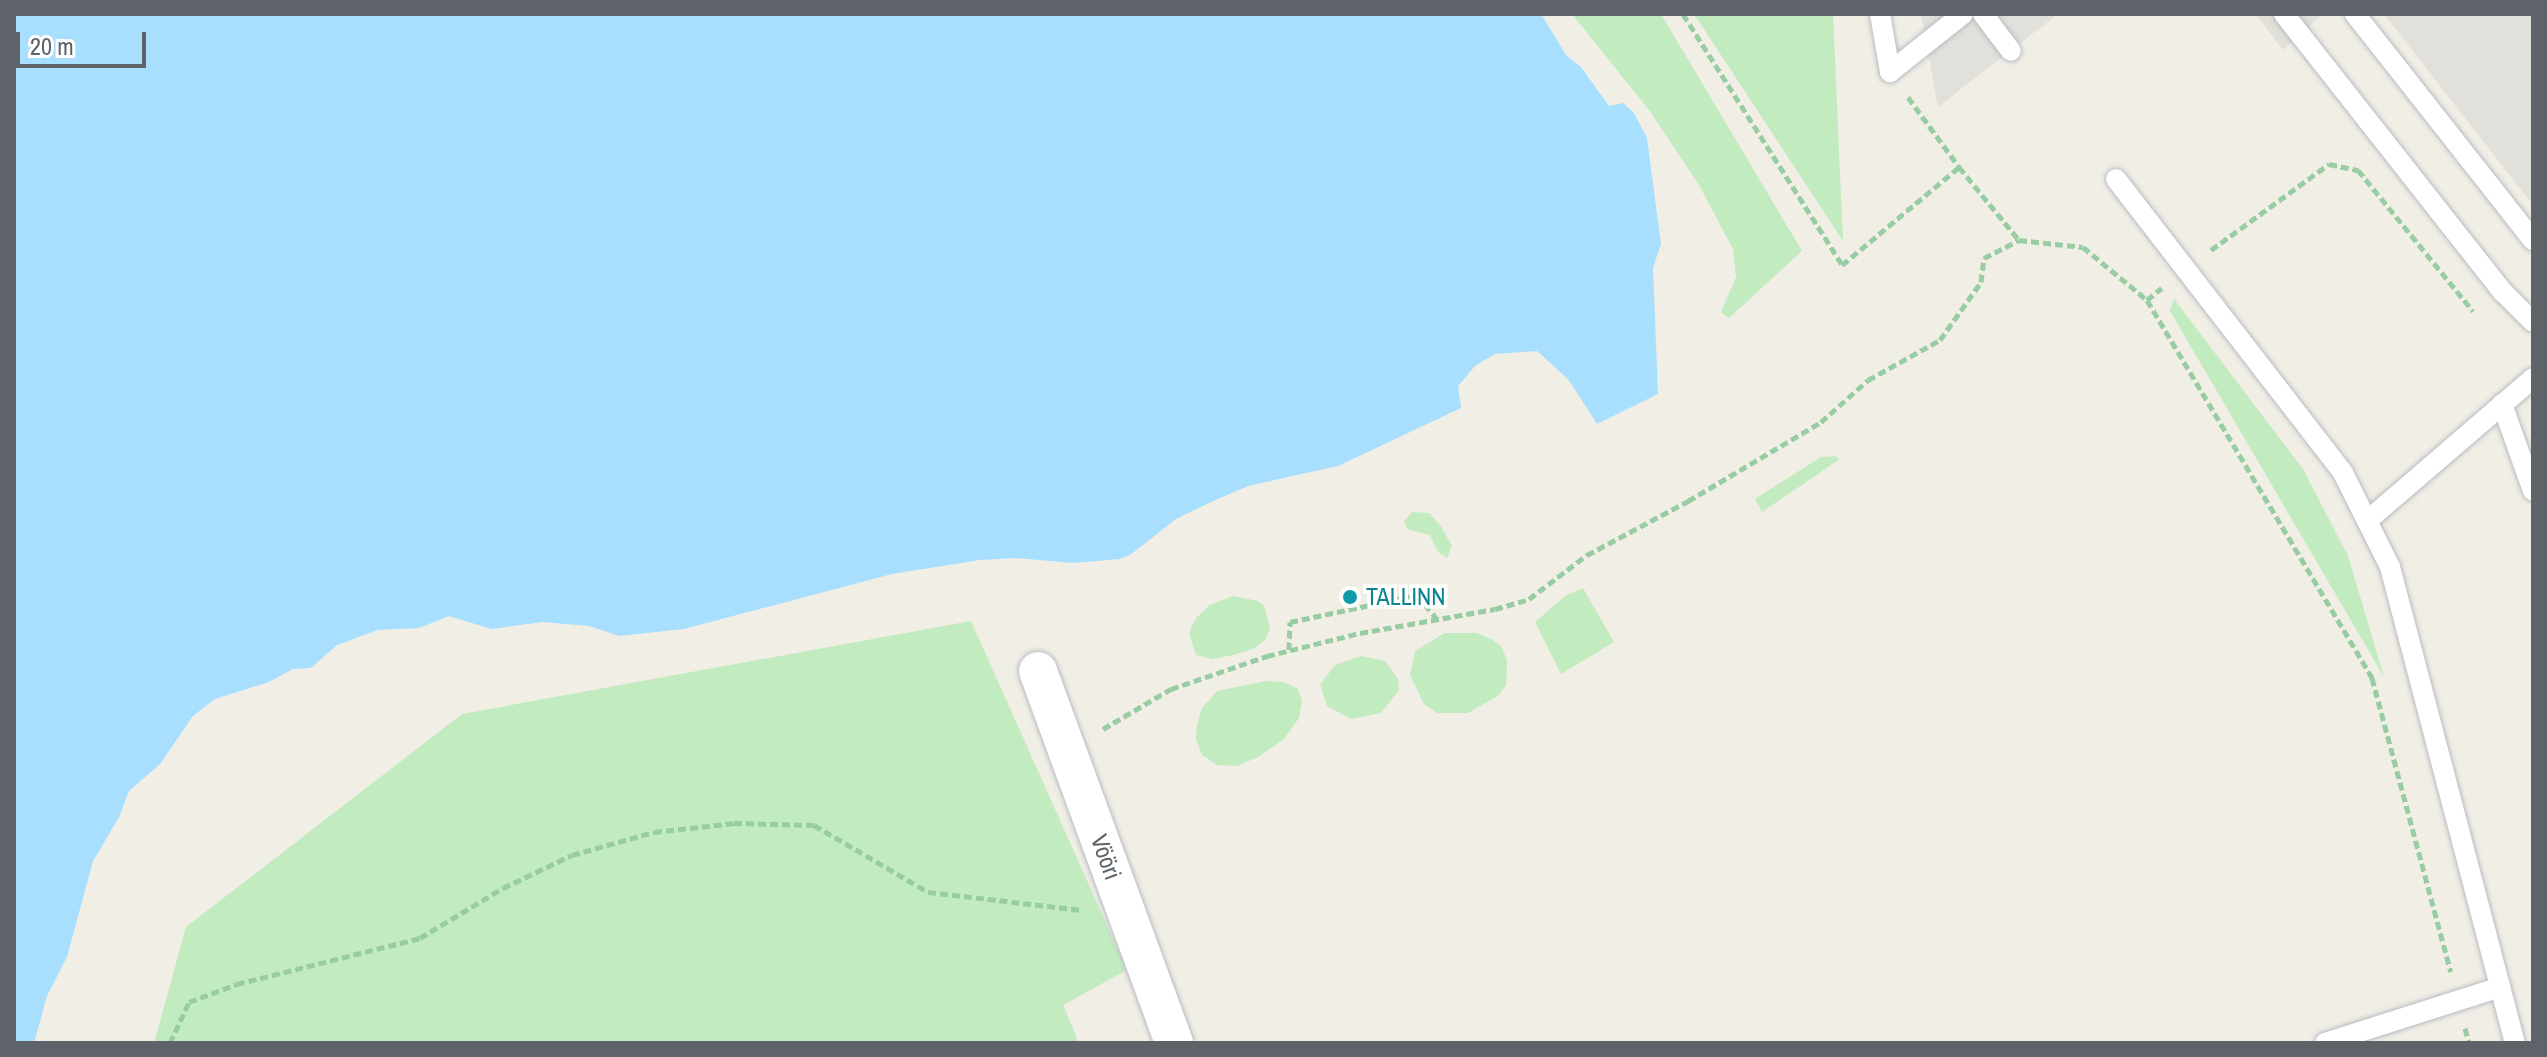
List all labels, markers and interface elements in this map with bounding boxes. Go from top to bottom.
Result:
scale bar [20,16,150,66]
text: 20 m [30,30,74,62]
place label: TALLINN [1366,583,1445,611]
marker: TALLINN [1341,588,1359,606]
street label: Vööri [1085,830,1127,884]

